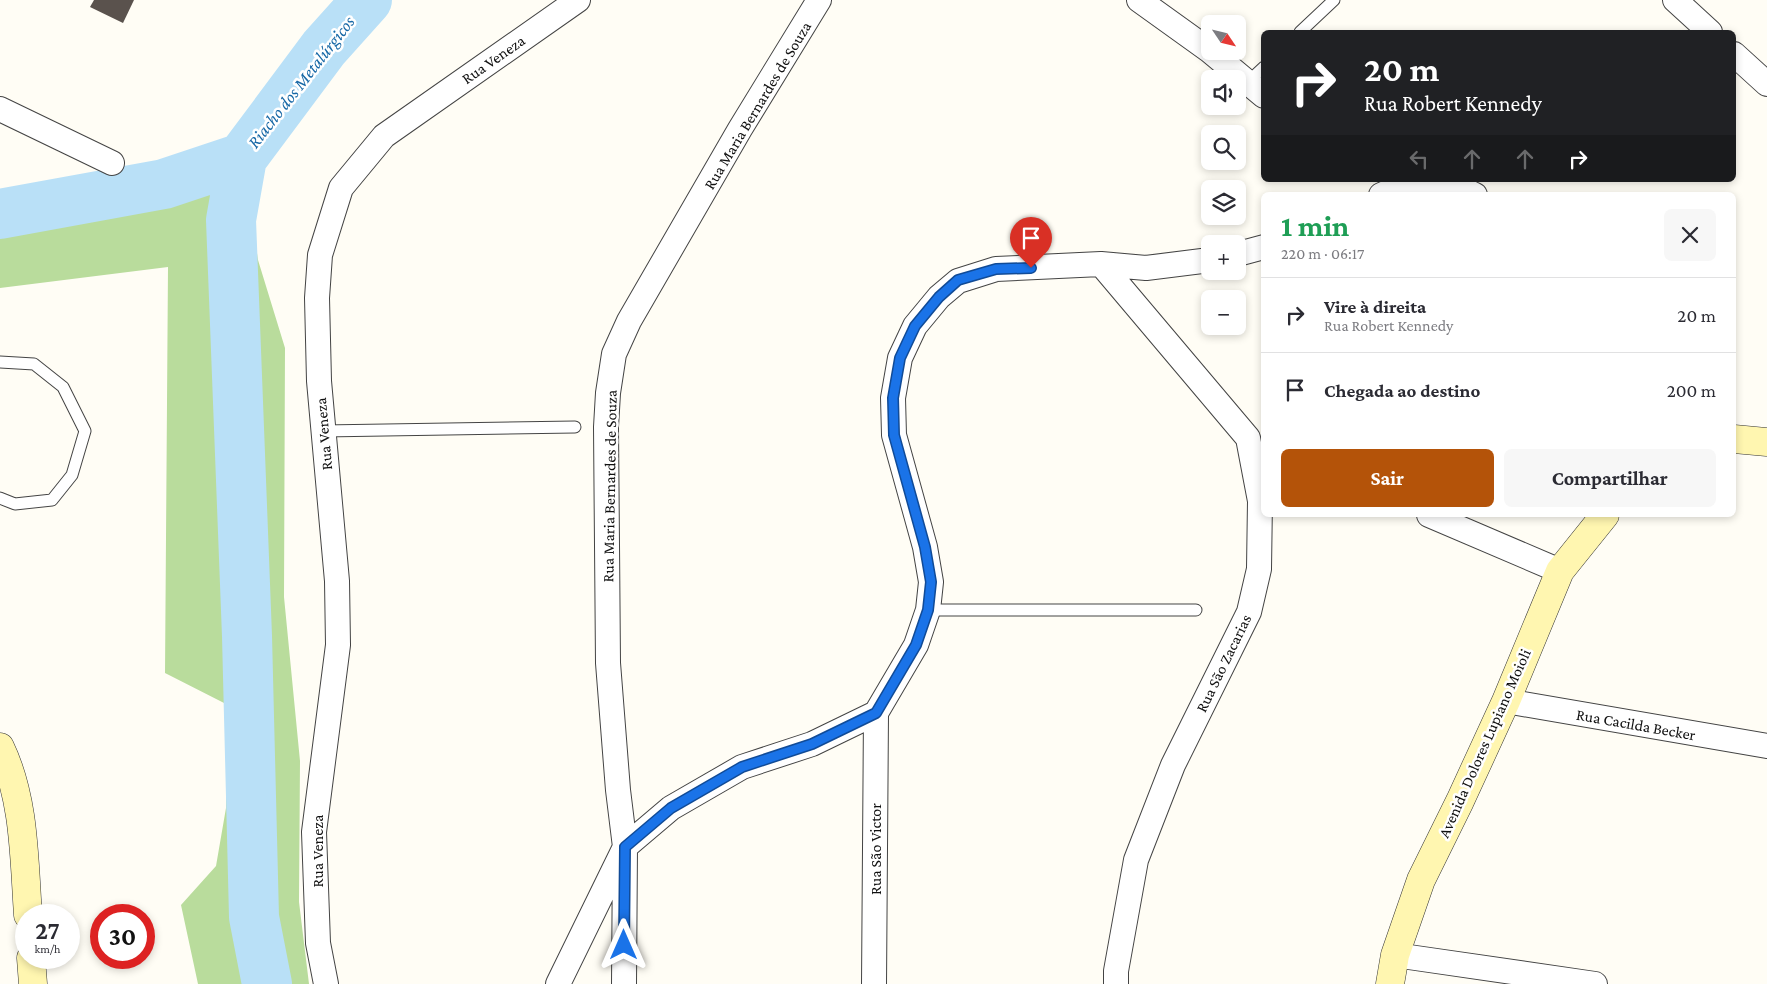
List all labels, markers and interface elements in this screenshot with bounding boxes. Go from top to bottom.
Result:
water label: Riacho dos Metalúrgicos [243,12,359,152]
north arrow [1201,15,1246,60]
map controls [1201,15,1246,335]
street label: Rua Maria Bernardes de Souza [701,18,815,192]
street label: Rua Veneza [459,31,528,87]
icon: right [1281,50,1346,115]
text: 20 m [1364,50,1439,89]
button: sound [1201,70,1246,115]
text: Rua Robert Kennedy [1364,91,1542,116]
button: search [1201,125,1246,170]
icon: left [1405,145,1433,173]
icon: ahead [1458,145,1486,173]
icon: ahead [1511,145,1539,173]
icon: right [1564,145,1592,173]
button: layers [1201,180,1246,225]
text: 1 min [1281,209,1349,242]
button: close [1664,209,1716,261]
pin [1010,217,1052,268]
icon: arrive [1017,224,1045,252]
button: + [1201,235,1246,280]
text: 220 m · 06:17 [1281,245,1364,262]
button: − [1201,290,1246,335]
text: Vire à direita [1324,296,1426,317]
icon: right [1281,301,1309,329]
text: 20 m [1677,305,1716,326]
text: Rua Robert Kennedy [1324,317,1453,334]
icon: arrive [1281,376,1309,404]
text: Chegada ao destino [1324,380,1480,401]
text: 200 m [1667,380,1716,401]
street label: Rua Maria Bernardes de Souza [599,389,620,582]
street label: Rua Veneza [312,396,335,471]
button: Sair [1281,449,1494,507]
button: Compartilhar [1504,449,1716,507]
street label: Rua São Zacarias [1192,612,1254,715]
street label: Avenida Dolores Lupiano Moioli [1435,646,1535,841]
street label: Rua Cacilda Becker [1575,706,1697,743]
street label: Rua São Victor [867,803,884,895]
street label: Rua Veneza [309,814,326,887]
speed limit sign: 30 [90,904,155,969]
text: 27 [35,917,60,944]
position arrow [597,918,649,970]
text: km/h [35,942,60,956]

